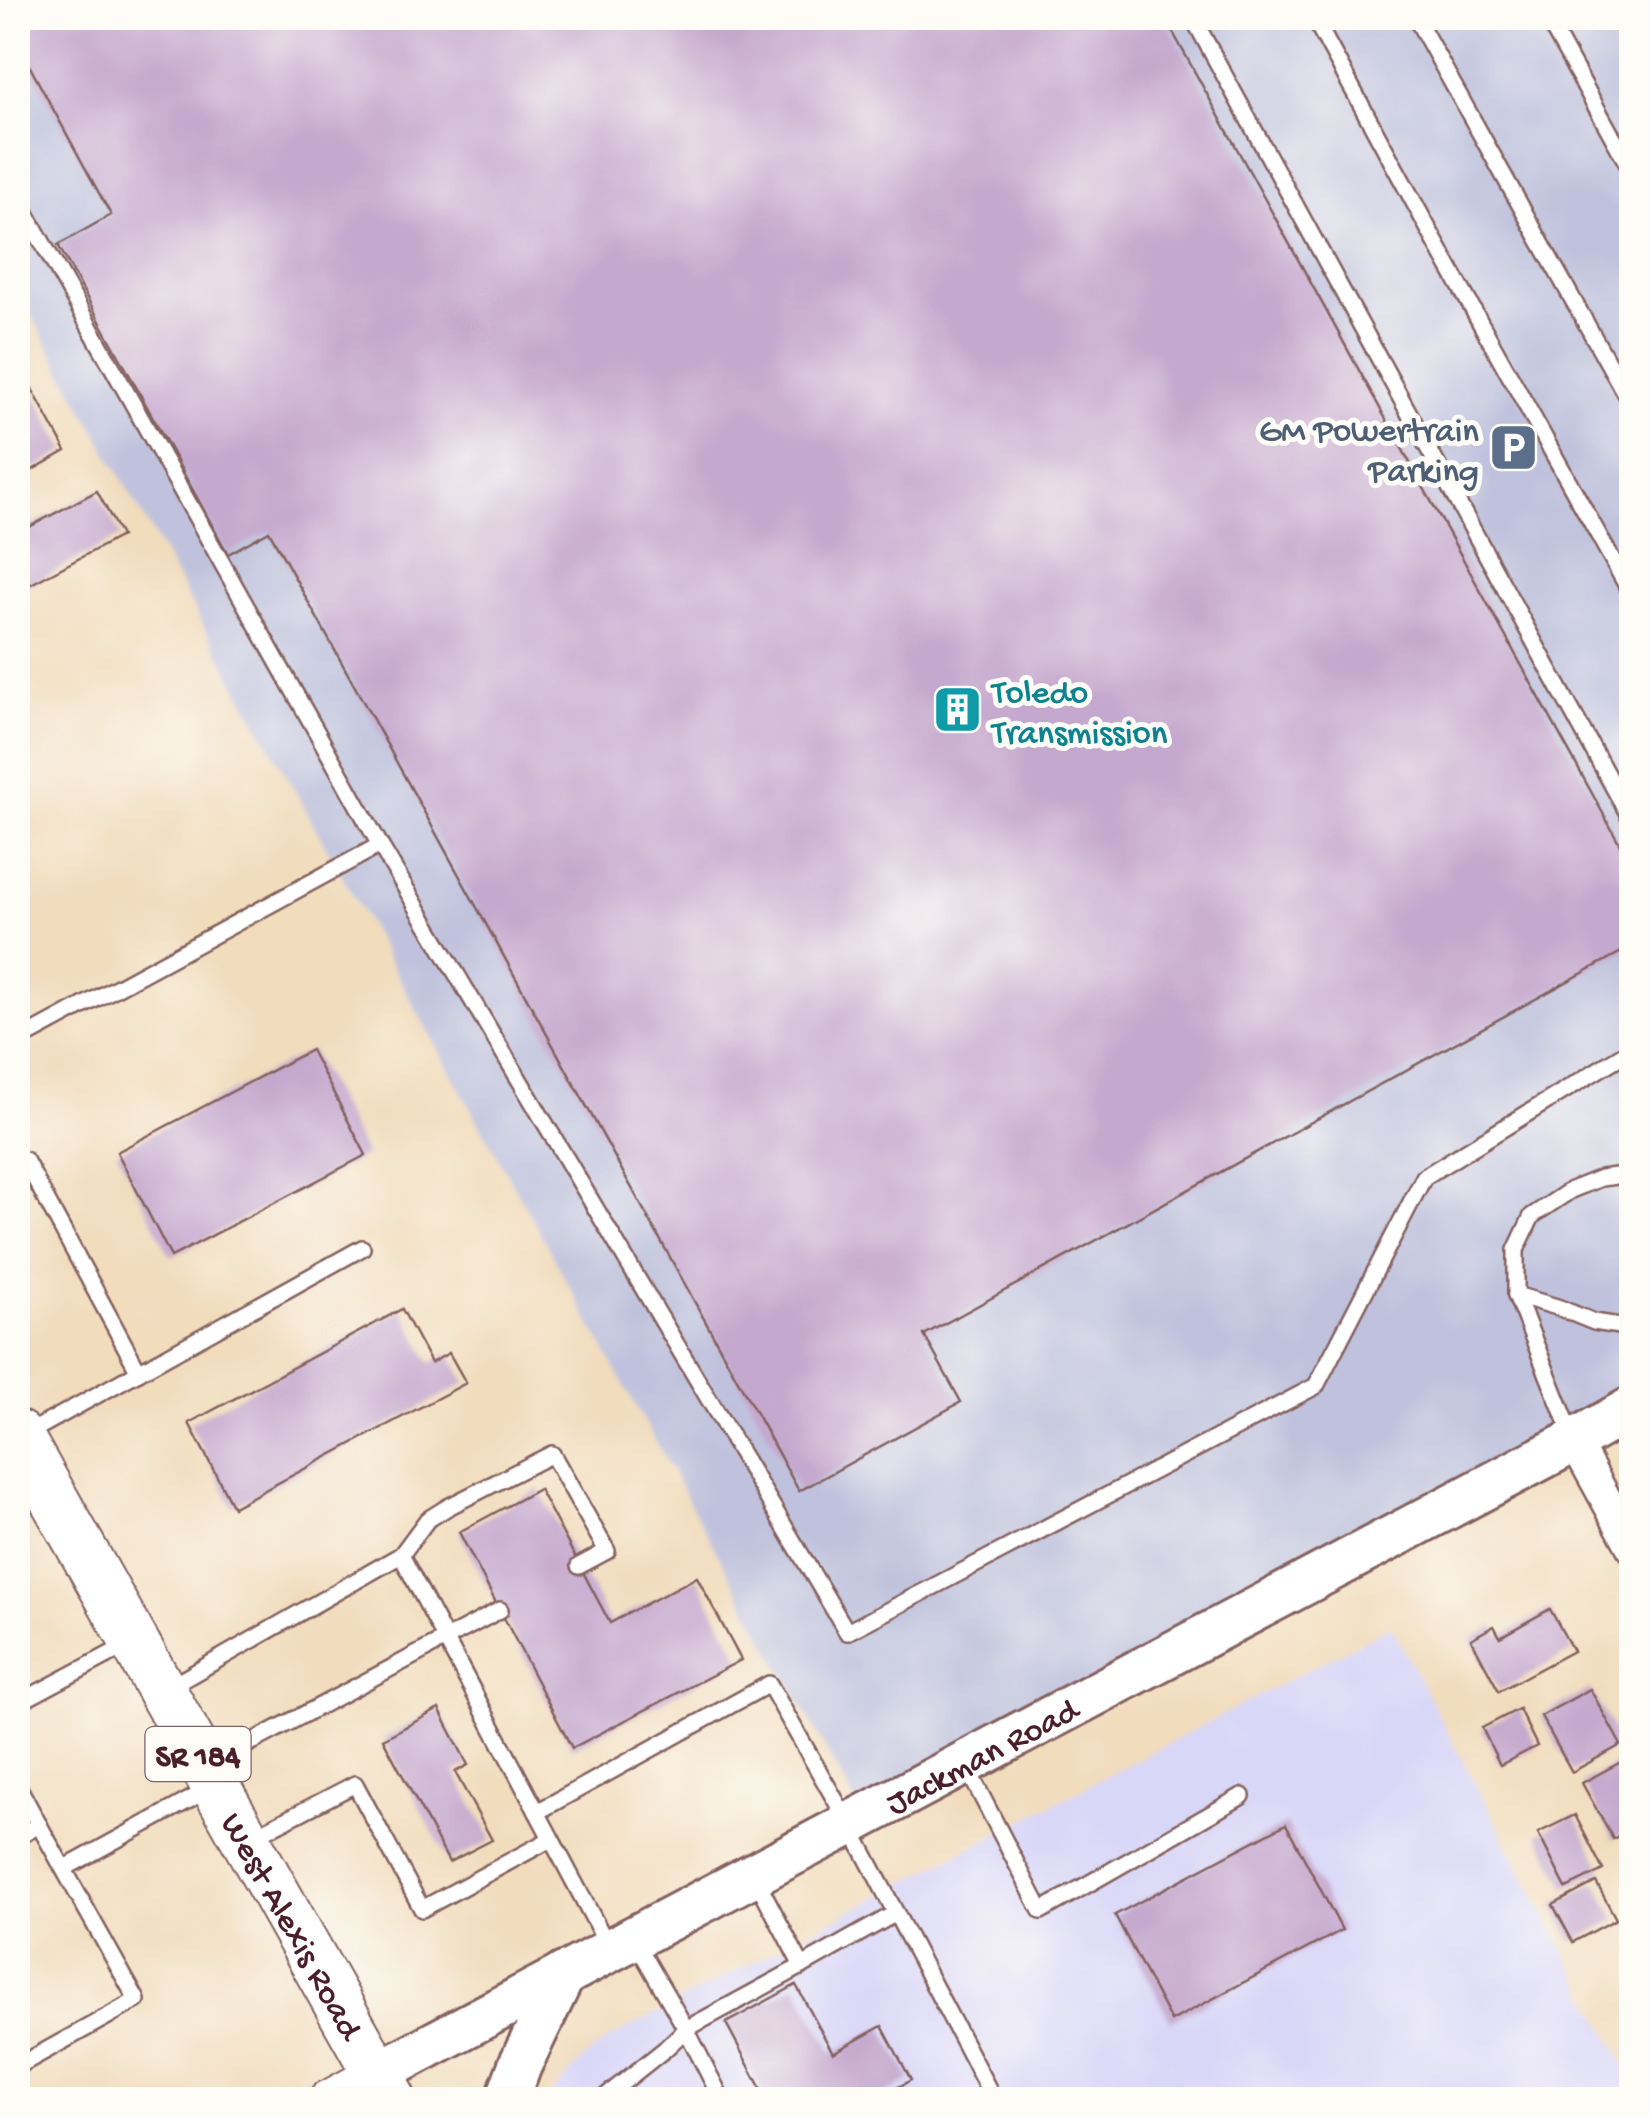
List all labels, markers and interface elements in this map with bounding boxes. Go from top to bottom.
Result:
place label: GM Powertrain Parking [1259,413,1479,494]
parking icon: GM Powertrain Parking [1488,422,1540,474]
place label: Toledo Transmission [990,675,1168,756]
building icon: Toledo Transmission [931,684,983,736]
street label: Jackman Road [881,1691,1089,1827]
road number: SR 184 [146,1727,250,1781]
street label: West Alexis Road [209,1807,370,2050]

